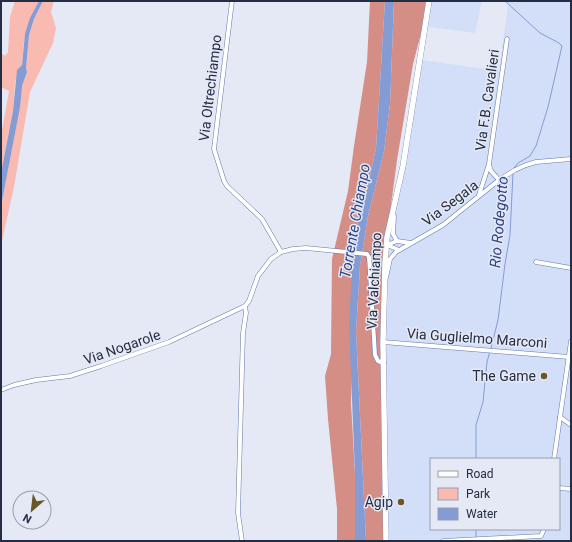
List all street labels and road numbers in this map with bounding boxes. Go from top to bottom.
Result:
street label: Via Oltrechiampo [196,34,224,142]
street label: Via F.B. Cavalieri [472,48,502,152]
street label: Via Segala [419,177,481,229]
street label: Via Valchiampo [363,232,385,330]
street label: Via Guglielmo Marconi [406,325,548,351]
street label: Via Nogarole [81,326,163,368]

